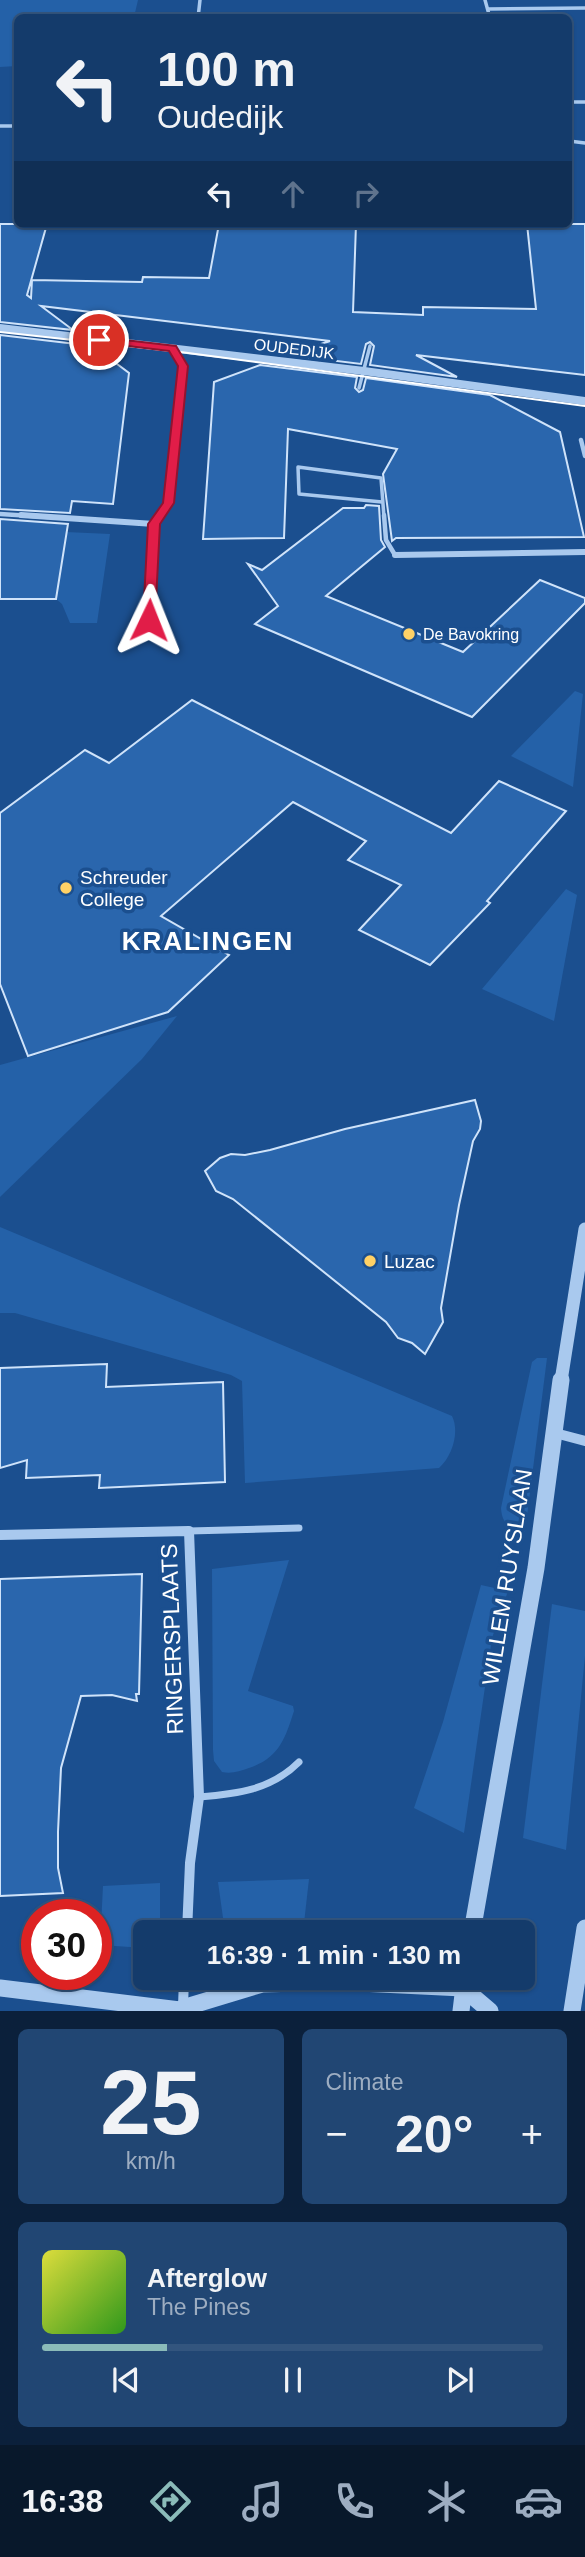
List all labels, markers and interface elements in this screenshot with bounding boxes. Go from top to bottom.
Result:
icon: left [42,42,133,133]
text: 100 m [157,42,296,96]
text: Oudedijk [157,99,283,135]
icon: left [201,175,239,213]
icon: ahead [274,175,312,213]
icon: right [347,175,385,213]
pin [69,310,129,370]
icon: arrive [80,321,118,359]
street label: OUDEDIJK [253,336,336,362]
position arrow [112,583,186,657]
marker: De Bavokring [401,626,417,642]
place label: De Bavokring [423,626,519,643]
place label: Schreuder College [80,867,168,910]
marker: Schreuder College [58,880,74,896]
district label: KRALINGEN [122,926,294,956]
place label: Luzac [384,1251,435,1272]
marker: Luzac [362,1253,378,1269]
street label: WILLEM RUYSLAAN [477,1467,537,1687]
street label: RINGERSPLAATS [156,1543,188,1735]
speed limit sign: 30 [21,1899,112,1990]
text: 16:39 · 1 min · 130 m [207,1940,461,1970]
text: 25 [100,2052,201,2153]
text: Climate [326,2069,403,2095]
text: 20° [395,2105,474,2163]
text: − [326,2113,348,2155]
text: + [521,2113,543,2155]
text: km/h [126,2148,176,2174]
text: Afterglow [147,2263,267,2293]
text: The Pines [147,2294,251,2320]
icon: previous [107,2361,145,2399]
icon: pause [274,2361,312,2399]
icon: next [441,2361,479,2399]
icon: directions [146,2477,195,2526]
icon: music [238,2477,287,2526]
icon: phone [330,2477,379,2526]
icon: climate [422,2477,471,2526]
icon: car [514,2477,563,2526]
text: 16:38 [22,2483,103,2519]

